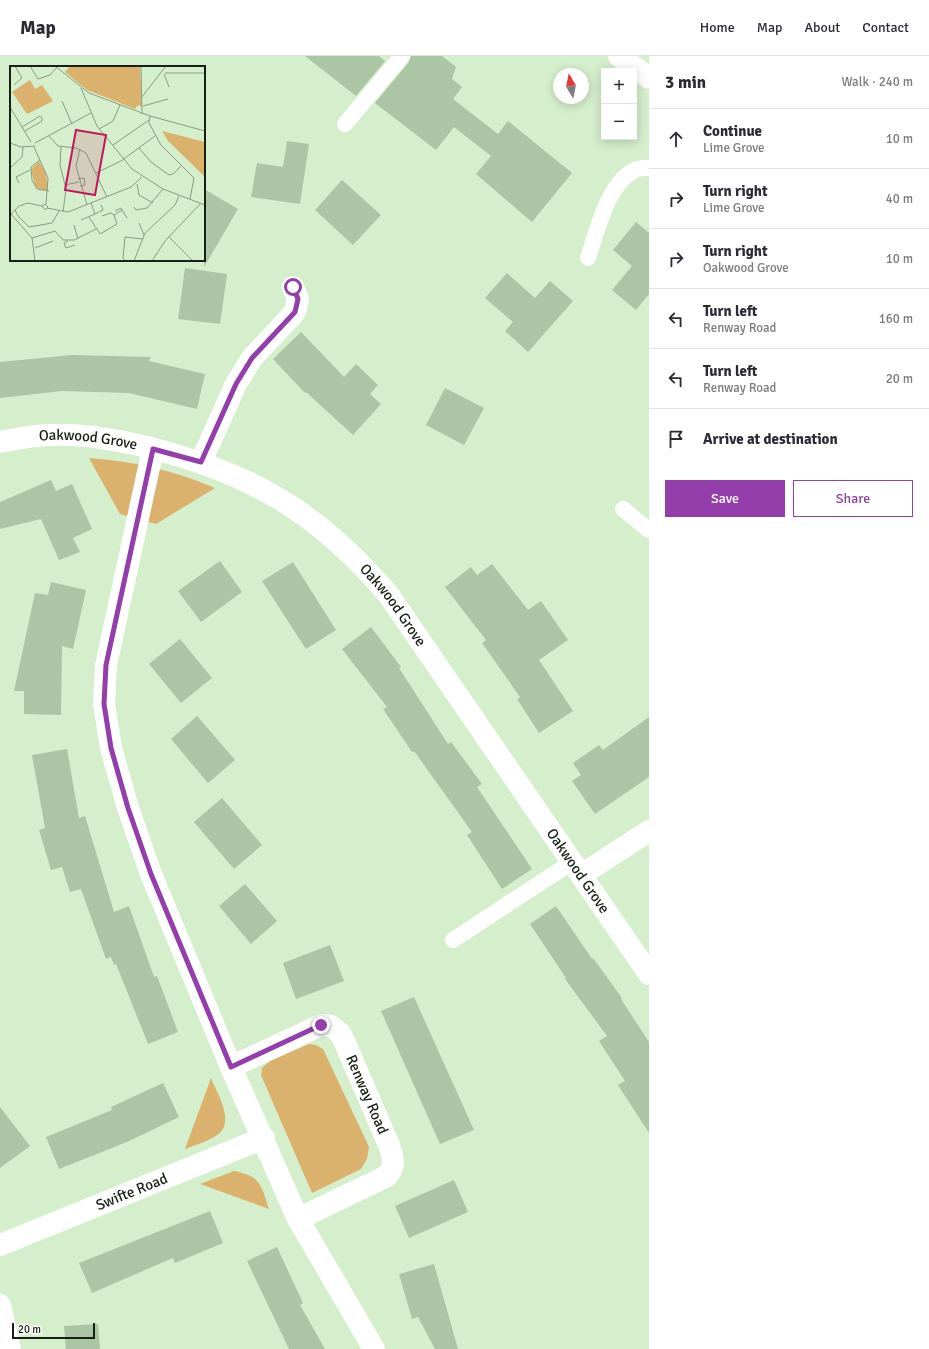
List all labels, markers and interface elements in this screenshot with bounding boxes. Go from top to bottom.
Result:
text: Map [20,16,56,40]
text: Home [700,19,735,36]
text: Map [757,19,782,36]
text: About [804,19,840,36]
text: Contact [862,19,909,36]
inset map [10,66,205,261]
north arrow [553,68,589,104]
map controls [601,68,637,140]
button: + [601,68,637,104]
text: 3 min [665,72,706,93]
text: Walk · 240 m [842,74,913,90]
button: − [601,104,637,140]
text: Continue [703,122,762,140]
icon: ahead [665,128,687,150]
text: 10 m [886,131,913,147]
text: Lime Grove [703,140,765,156]
text: Turn right [703,182,768,200]
icon: right [665,188,687,210]
text: 40 m [886,191,913,207]
text: Lime Grove [703,200,765,216]
text: Turn right [703,242,768,260]
icon: right [665,248,687,270]
text: 10 m [886,251,913,267]
text: Oakwood Grove [703,260,789,276]
route start [284,278,302,296]
text: Turn left [703,302,757,320]
icon: left [665,308,687,330]
text: 160 m [879,311,913,327]
text: Renway Road [703,320,777,336]
text: Turn left [703,362,757,380]
icon: left [665,368,687,390]
text: 20 m [886,371,913,387]
text: Renway Road [703,380,777,396]
street label: Oakwood Grove [38,426,139,454]
icon: arrive [665,428,687,450]
text: Arrive at destination [703,430,838,448]
button: Save [665,480,785,517]
button: Share [793,480,913,517]
street label: Oakwood Grove [356,560,430,650]
street label: Oakwood Grove [543,825,614,917]
route end [312,1016,330,1034]
street label: Renway Road [342,1052,392,1137]
street label: Swifte Road [93,1169,170,1214]
scale bar [12,1321,95,1340]
text: 20 m [18,1323,41,1336]

